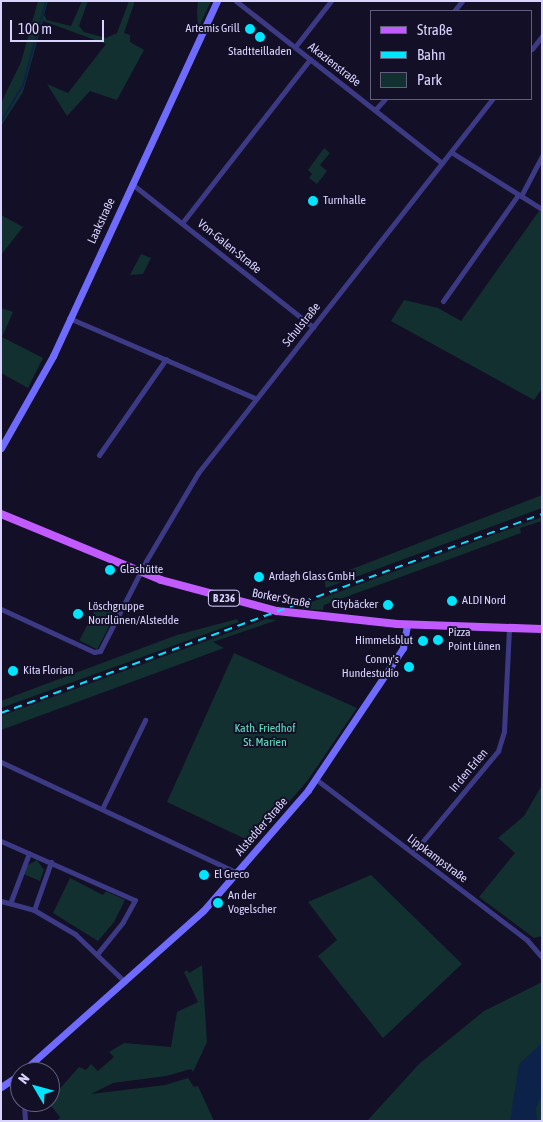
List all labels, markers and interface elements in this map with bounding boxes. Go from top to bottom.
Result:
scale bar [12,10,106,42]
legend [370,10,533,100]
text: 100 m [18,20,52,37]
text: Straße [417,21,453,38]
place label: Artemis Grill [186,22,240,36]
marker: Artemis Grill [244,23,256,35]
marker: Stadtteilladen [254,31,266,43]
street label: Akazienstraße [305,40,363,90]
place label: Stadtteilladen [228,45,292,59]
text: Bahn [417,46,446,63]
text: Park [417,71,442,88]
place label: Turnhalle [323,194,366,208]
marker: Turnhalle [307,195,319,207]
street label: Laakstraße [85,196,119,246]
street label: Von-Galen-Straße [194,217,264,277]
street label: Schulstraße [280,300,324,350]
place label: Glashütte [120,563,163,577]
marker: Glashütte [104,564,116,576]
place label: Ardagh Glass GmbH [269,570,355,584]
marker: Ardagh Glass GmbH [253,571,265,583]
street label: Borker Straße [251,586,311,612]
road number: B 236 [208,590,240,606]
place label: ALDI Nord [462,594,506,608]
marker: ALDI Nord [446,595,458,607]
place label: Citybäcker [332,598,378,612]
marker: Citybäcker [382,599,394,611]
place label: Löschgruppe Nordlünen/Alstedde [88,600,179,628]
marker: Löschgruppe Nordlünen/Alstedde [72,608,84,620]
place label: Pizza Point Lünen [448,626,501,654]
place label: Himmelsblut [355,634,413,648]
marker: Pizza Point Lünen [432,634,444,646]
marker: Himmelsblut [417,635,429,647]
place label: Conny's Hundestudio [342,653,399,681]
marker: Conny's Hundestudio [403,661,415,673]
place label: Kita Florian [23,664,74,678]
marker: Kita Florian [7,665,19,677]
park label: Kath. Friedhof St. Marien [234,722,296,750]
street label: In den Erlen [447,746,491,796]
street label: Alstedder Straße [233,795,291,859]
street label: Lippkampstraße [404,832,470,886]
place label: El Greco [214,868,249,882]
marker: El Greco [198,869,210,881]
place label: An der Vogelscher [228,889,276,917]
marker: An der Vogelscher [212,897,224,909]
north arrow [10,1062,60,1112]
text: N [15,1070,33,1087]

